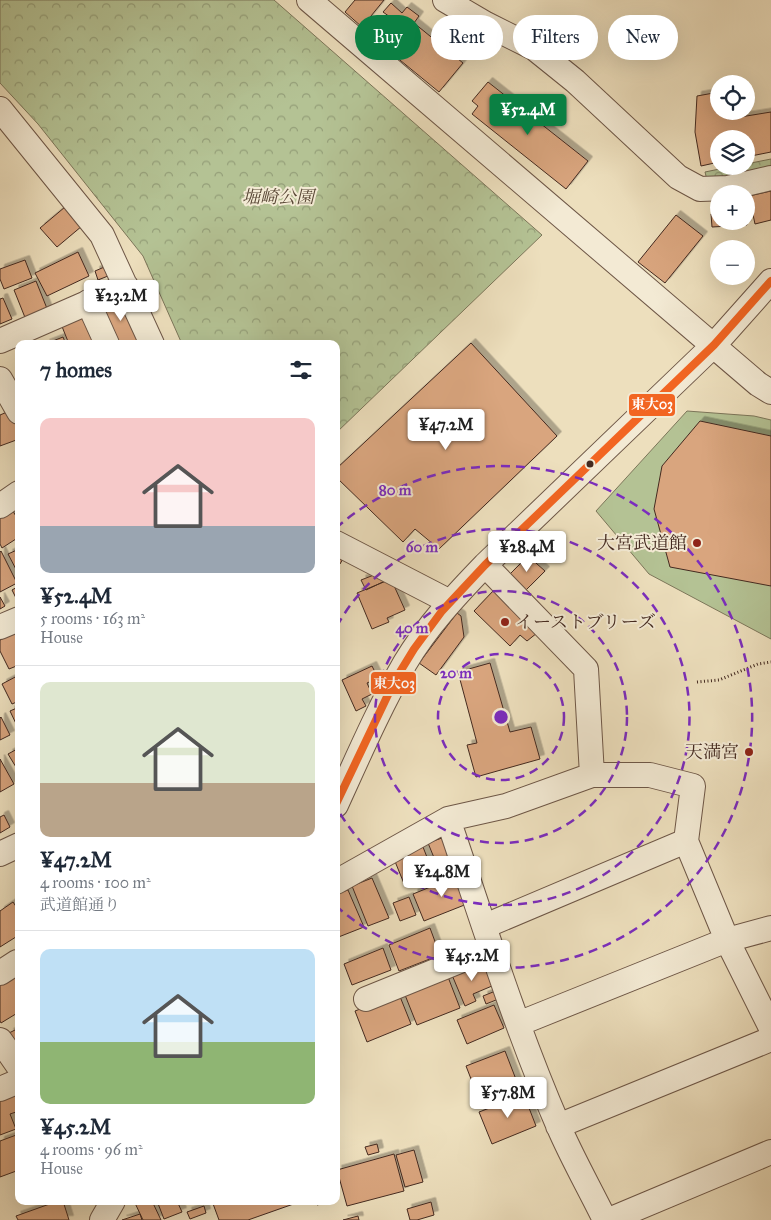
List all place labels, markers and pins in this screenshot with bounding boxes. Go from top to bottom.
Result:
pin: ¥52.4M [487,94,569,136]
pin: ¥23.2M [80,280,162,322]
pin: ¥47.2M [405,408,487,451]
unlabelled marker [585,459,595,469]
pin: ¥28.4M [486,530,568,573]
place label: 大宮武道館 [597,532,687,554]
marker: 大宮武道館 [691,537,703,549]
place label: イーストブリーズ [515,611,656,633]
marker: イーストブリーズ [499,616,511,628]
centre of rings [492,708,510,726]
place label: 天満宮 [685,741,739,763]
marker: 天満宮 [743,746,755,758]
pin: ¥24.8M [401,856,483,898]
pin: ¥45.2M [431,940,513,982]
pin: ¥57.8M [467,1076,549,1119]

